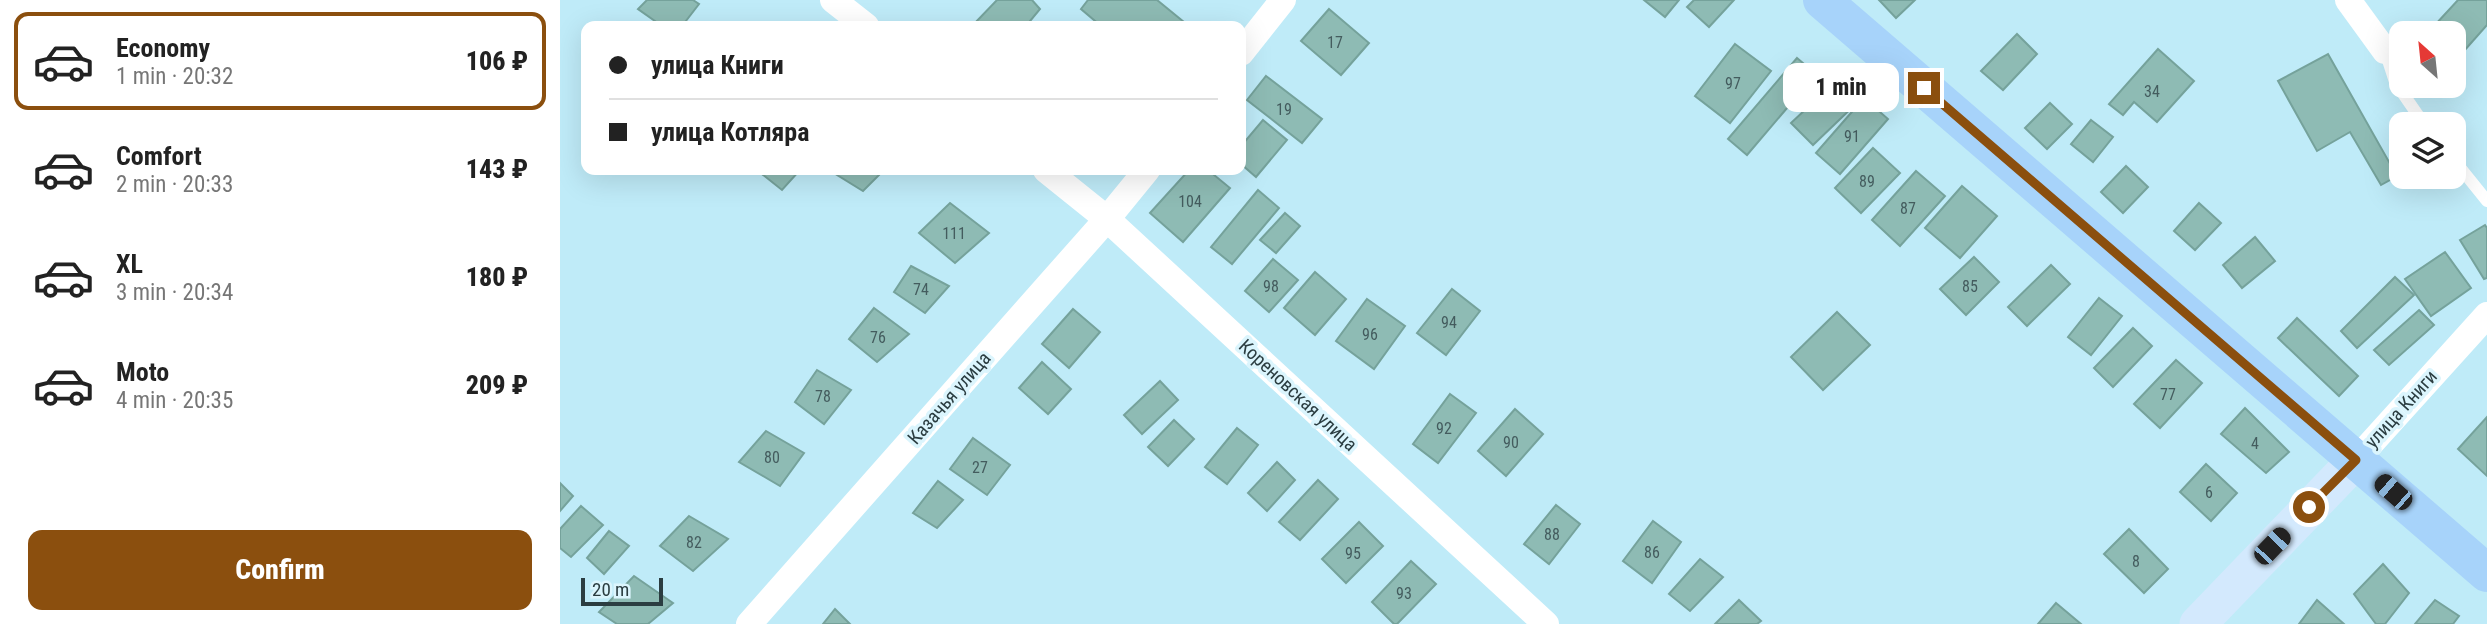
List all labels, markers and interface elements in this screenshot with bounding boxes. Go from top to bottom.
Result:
north arrow [2389,21,2466,98]
map controls [2389,21,2466,189]
icon: car [32,30,95,93]
text: Economy [116,33,210,63]
house number: 17 [1327,33,1343,52]
text: 106 ₽ [466,46,528,76]
text: улица Книги [651,50,784,80]
text: 1 min · 20:32 [116,63,233,90]
callout: 1 min [1784,64,1900,112]
route end [1908,72,1940,104]
house number: 97 [1725,74,1741,93]
text: 1 min [1815,74,1867,101]
house number: 34 [2144,82,2160,101]
house number: 19 [1276,100,1292,119]
button: layers [2389,112,2466,189]
text: улица Котляра [651,117,810,147]
house number: 91 [1844,127,1860,146]
icon: car [32,138,95,201]
text: Comfort [116,141,202,171]
text: 143 ₽ [466,154,528,184]
text: 2 min · 20:33 [116,171,233,198]
house number: 89 [1859,172,1875,191]
house number: 104 [1178,192,1202,211]
house number: 87 [1900,199,1916,218]
house number: 111 [942,224,966,243]
icon: car [32,246,95,309]
text: XL [116,249,143,279]
text: 180 ₽ [466,262,528,292]
house number: 98 [1263,277,1279,296]
house number: 85 [1962,277,1978,296]
text: 3 min · 20:34 [116,279,233,306]
house number: 74 [913,280,929,299]
house number: 94 [1441,313,1457,332]
house number: 96 [1362,325,1378,344]
house number: 76 [870,328,886,347]
street label: Кореновская улица [1234,334,1362,456]
street label: Казачья улица [903,347,995,449]
icon: car [32,354,95,417]
text: Moto [116,357,169,387]
street label: улица Книги [2360,365,2442,453]
text: 209 ₽ [466,370,528,400]
house number: 77 [2160,385,2176,404]
text: 4 min · 20:35 [116,387,233,414]
house number: 78 [815,387,831,406]
house number: 92 [1436,419,1452,438]
house number: 90 [1503,433,1519,452]
house number: 4 [2251,434,2259,453]
house number: 80 [764,448,780,467]
house number: 27 [972,458,988,477]
car [2371,470,2416,514]
house number: 6 [2205,483,2213,502]
route start [2293,491,2325,523]
car [2250,524,2295,568]
house number: 88 [1544,525,1560,544]
button: Confirm [28,530,532,610]
house number: 82 [686,533,702,552]
house number: 86 [1644,543,1660,562]
house number: 95 [1345,544,1361,563]
house number: 8 [2132,552,2140,571]
scale bar [581,575,663,607]
text: 20 m [592,578,629,601]
house number: 93 [1396,584,1412,603]

